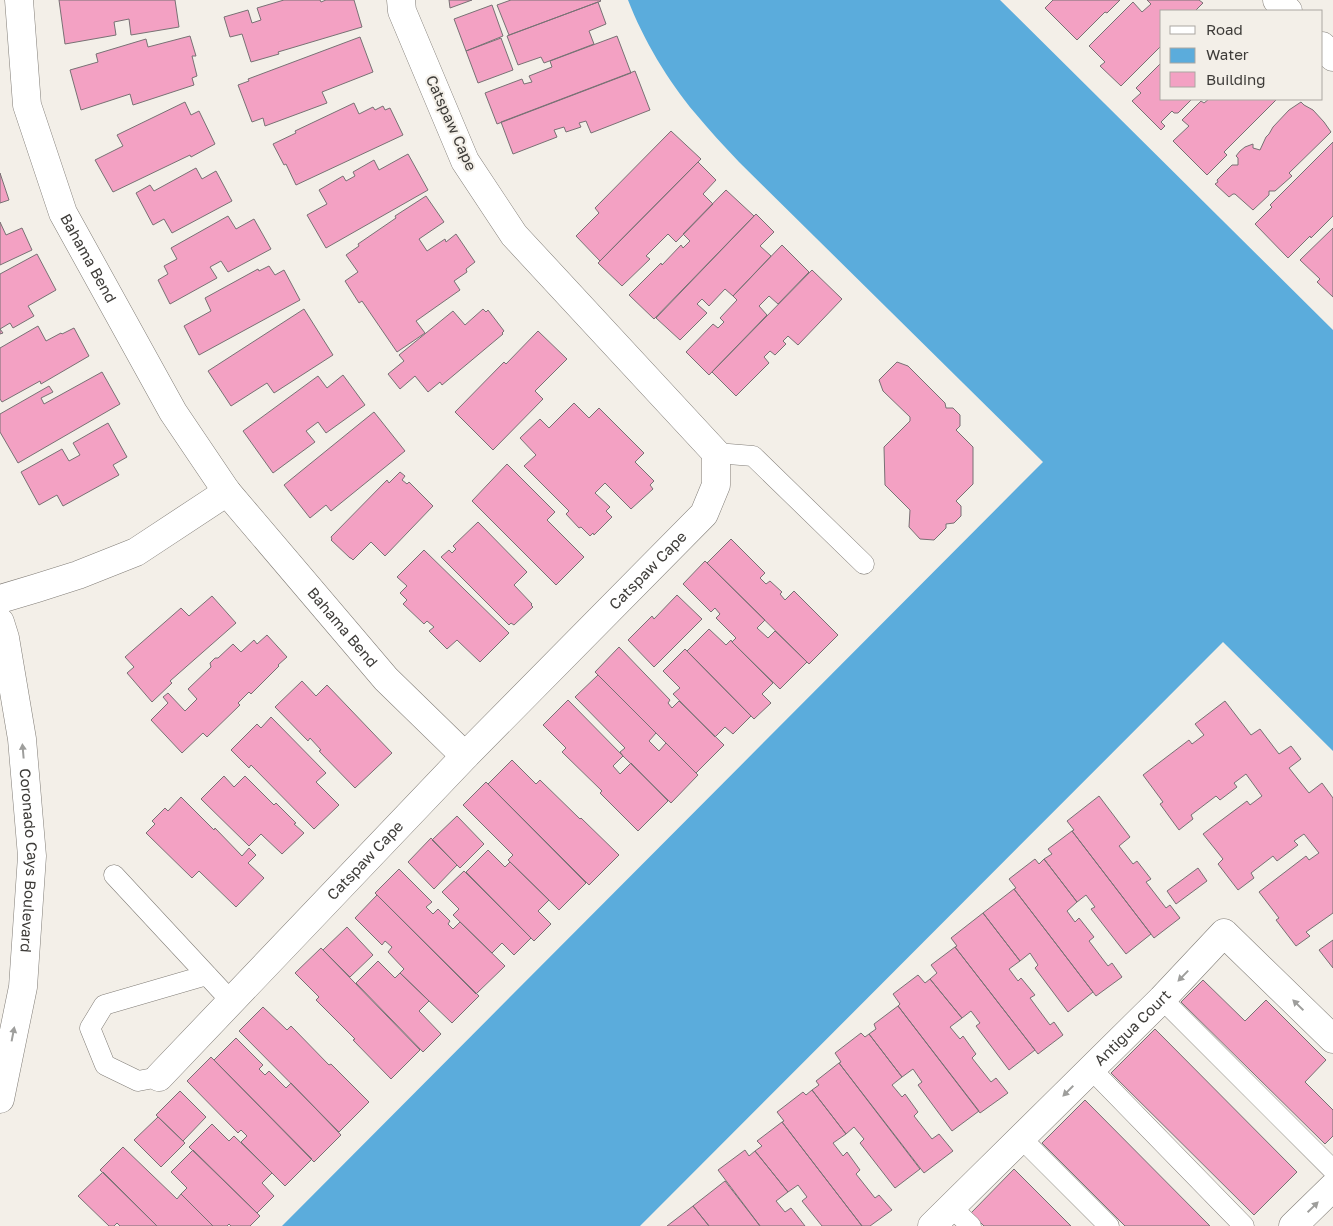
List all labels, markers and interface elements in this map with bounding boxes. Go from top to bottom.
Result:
legend [1160,10,1323,100]
text: Road [1206,20,1243,38]
text: Water [1206,45,1249,63]
text: Building [1206,70,1266,88]
street label: Catspaw Cape [423,72,481,173]
street label: Bahama Bend [57,210,121,306]
street label: Catspaw Cape [605,527,690,613]
street label: Bahama Bend [304,583,382,670]
one-way arrow [19,742,27,758]
street label: Coronado Cays Boulevard [17,767,42,953]
street label: Catspaw Cape [323,816,407,903]
one-way arrow [1177,970,1189,982]
street label: Antigua Court [1090,986,1174,1069]
one-way arrow [1292,999,1304,1011]
one-way arrow [9,1026,17,1041]
one-way arrow [1062,1085,1074,1097]
one-way arrow [1307,1201,1319,1213]

